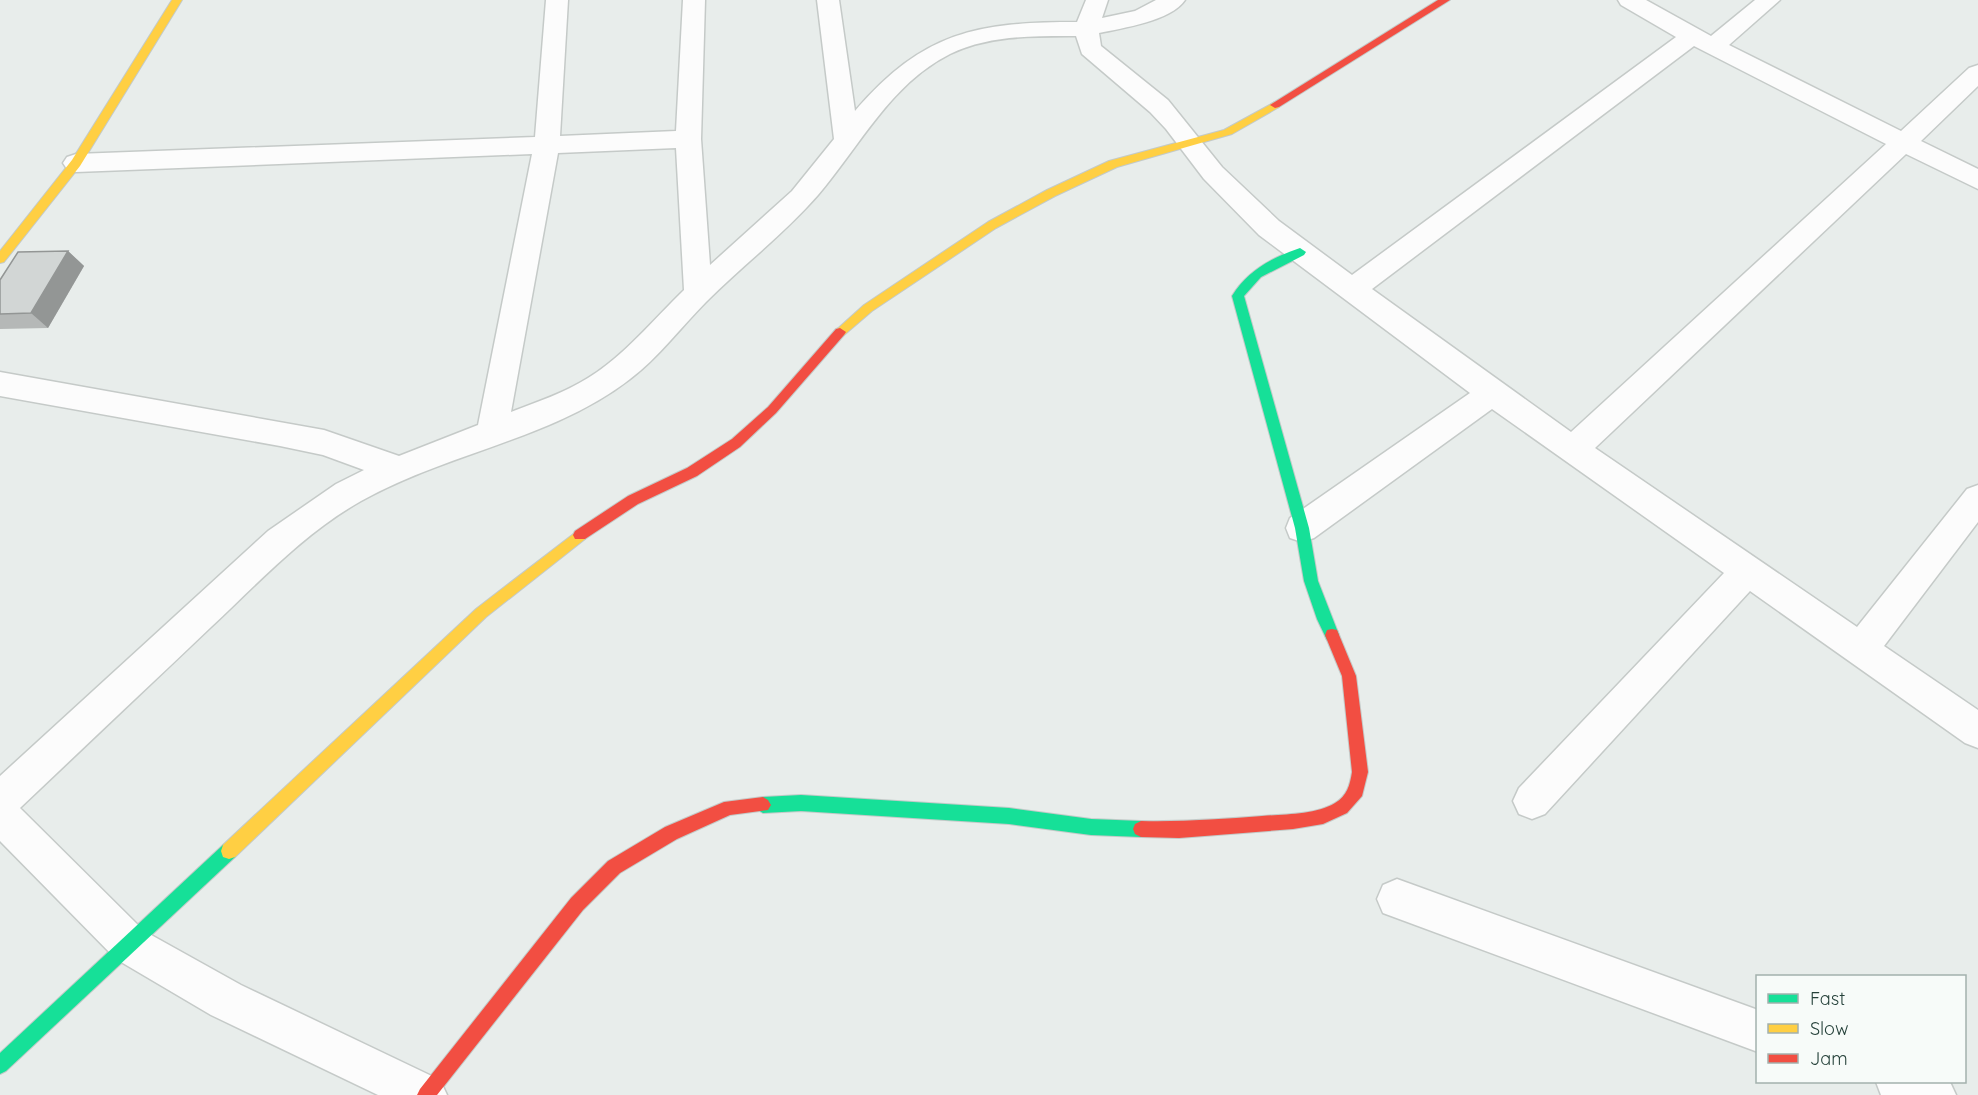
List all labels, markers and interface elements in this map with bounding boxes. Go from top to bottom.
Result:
legend [1756,975,1966,1083]
text: Fast [1810,987,1845,1010]
text: Slow [1810,1017,1848,1040]
text: Jam [1810,1047,1848,1070]

